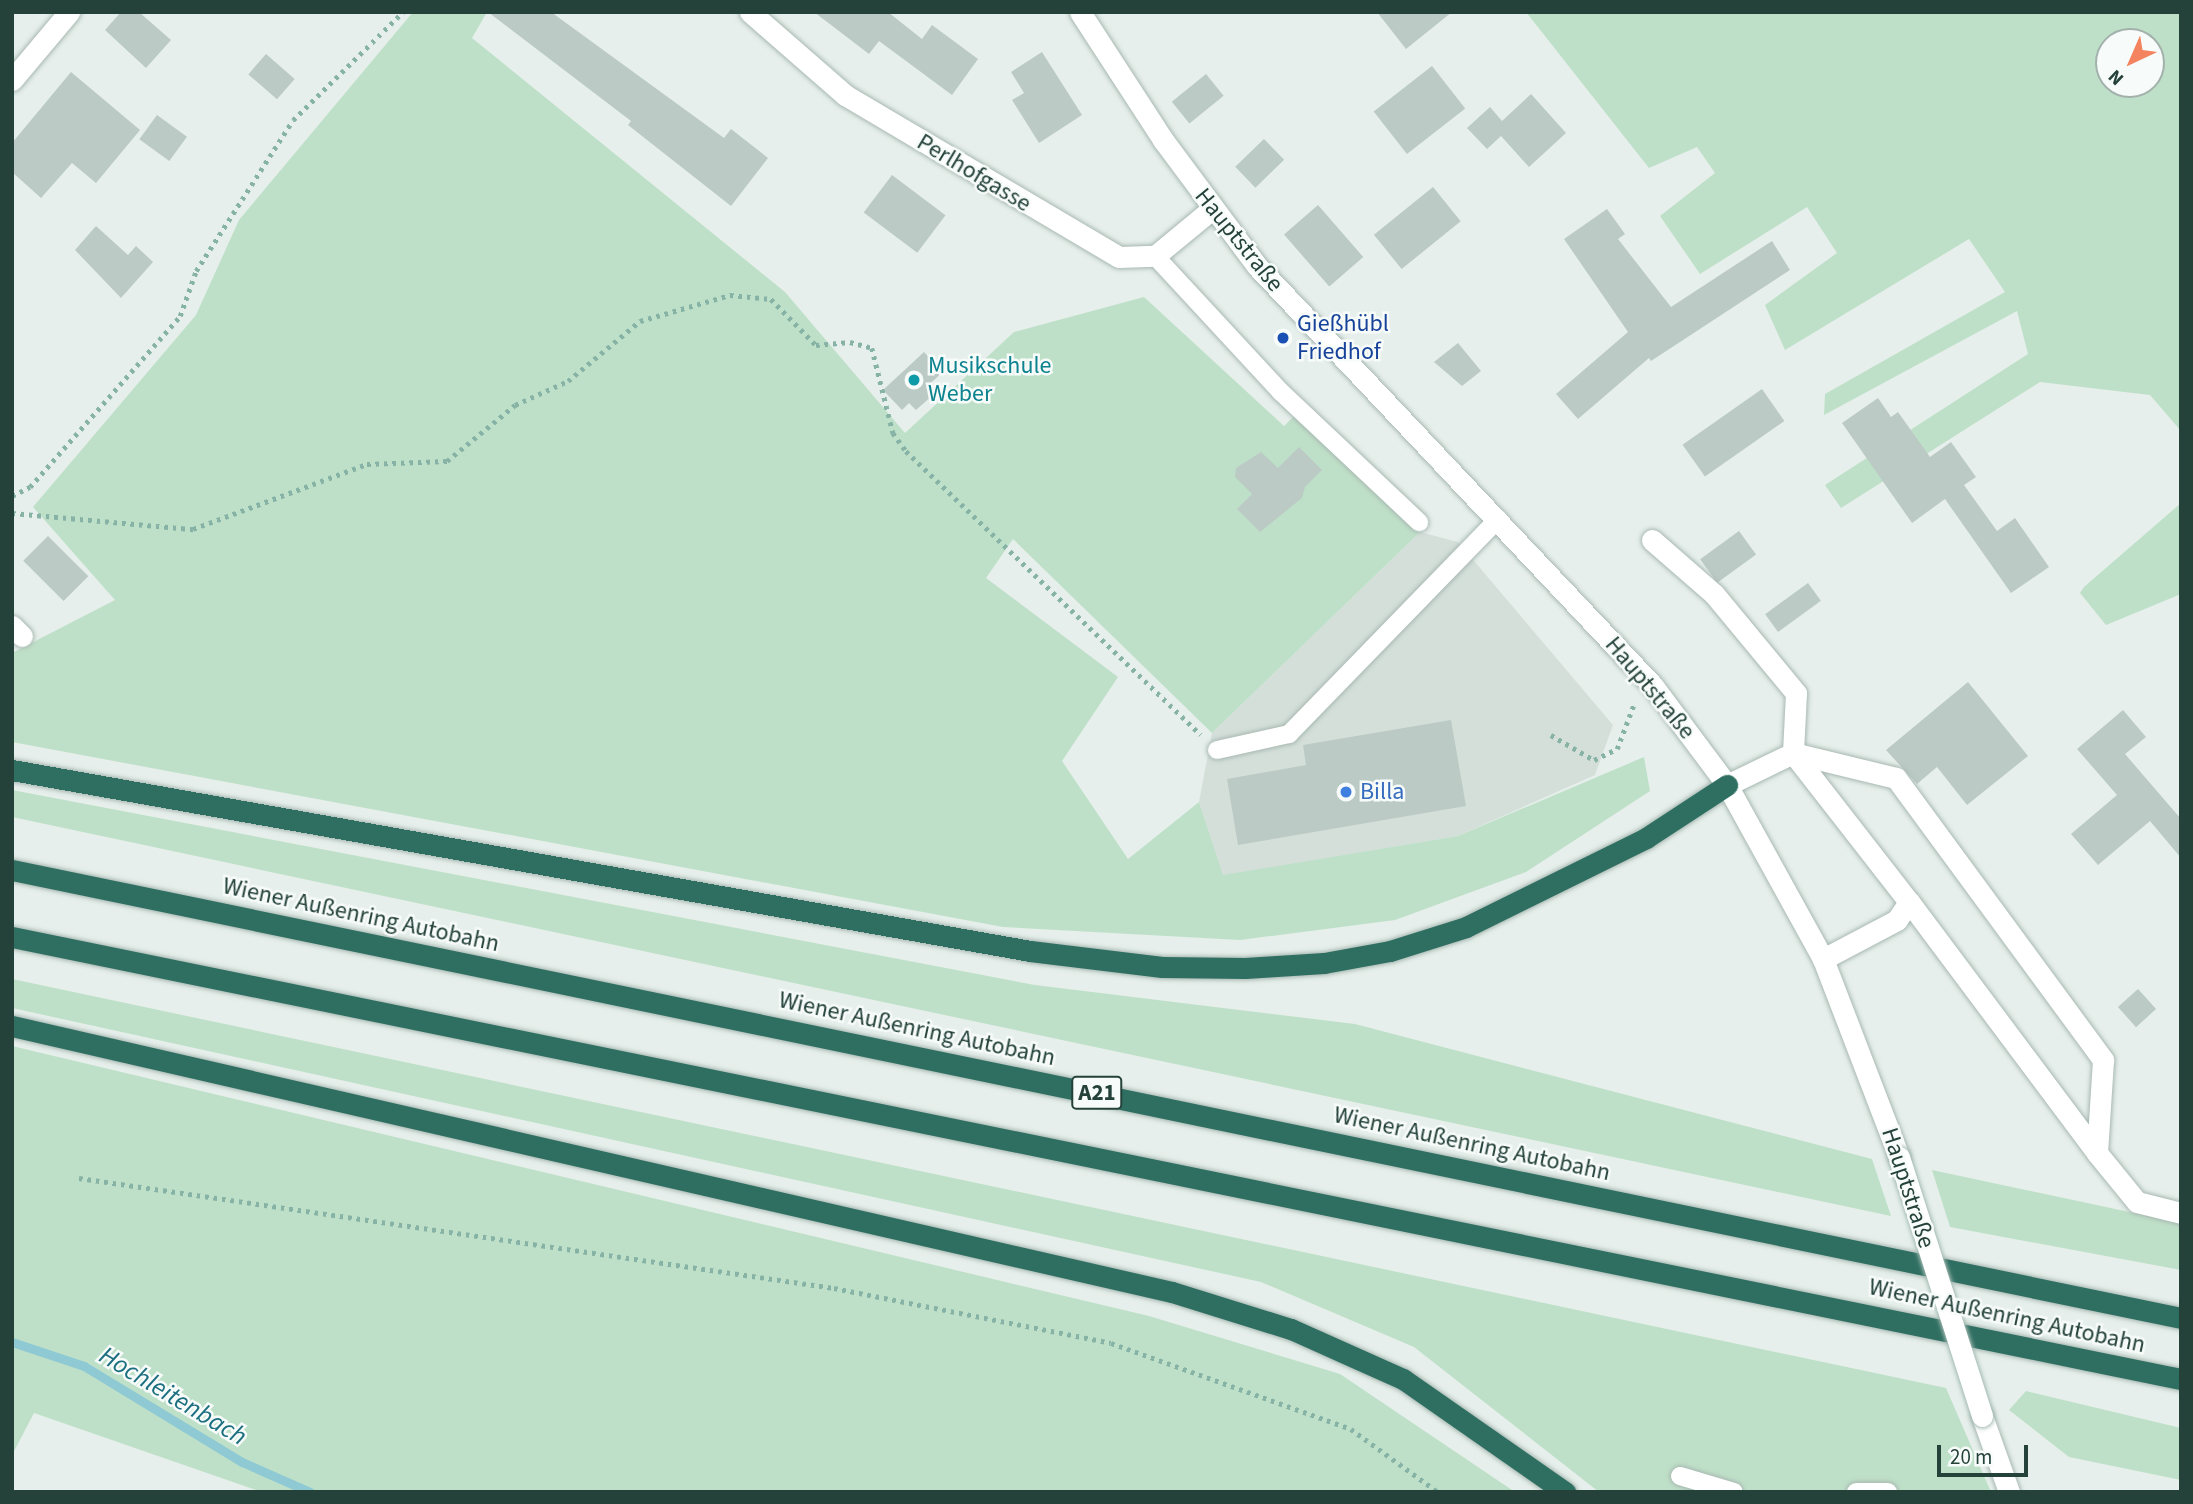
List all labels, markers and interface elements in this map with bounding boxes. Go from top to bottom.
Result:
north arrow [2095,28,2165,98]
text: N [2103,63,2130,91]
street label: Perlhofgasse [912,128,1036,218]
street label: Hauptstraße [1189,182,1289,298]
place label: Gießhübl Friedhof [1297,310,1389,366]
marker: Gießhübl Friedhof [1275,330,1291,346]
place label: Musikschule Weber [928,352,1051,408]
marker: Musikschule Weber [906,372,922,388]
street label: Hauptstraße [1599,631,1701,745]
place label: Billa [1360,778,1404,806]
marker: Billa [1338,784,1354,800]
street label: Wiener Außenring Autobahn [220,872,502,958]
street label: Wiener Außenring Autobahn [776,986,1058,1072]
road number: A21 [1071,1074,1123,1112]
street label: Wiener Außenring Autobahn [1331,1101,1613,1187]
street label: Hauptstraße [1875,1124,1941,1252]
street label: Wiener Außenring Autobahn [1866,1273,2148,1359]
water label: Hochleitenbach [94,1340,252,1452]
scale bar [1941,1430,2032,1474]
text: 20 m [1950,1442,1992,1472]

